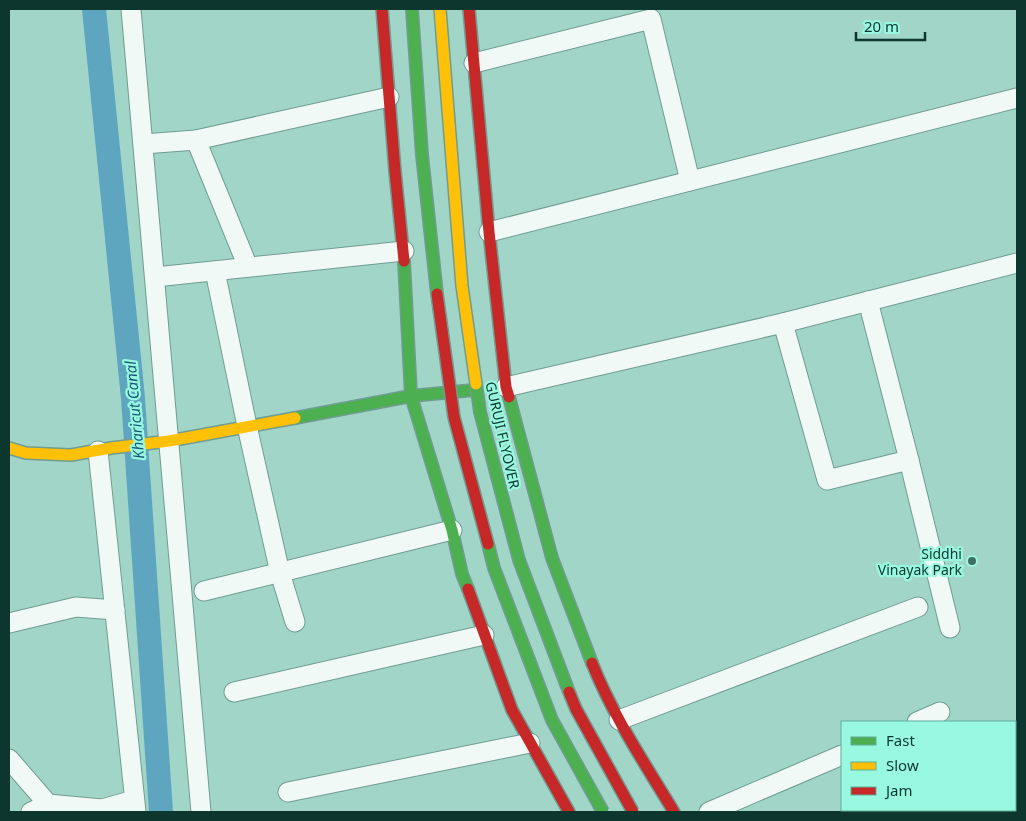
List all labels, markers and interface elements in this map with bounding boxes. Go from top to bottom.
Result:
scale bar [856,10,925,42]
text: 20 m [864,16,899,36]
water label: Kharicut Canal [120,359,148,460]
street label: GURUJI FLYOVER [481,380,525,491]
place label: Siddhi Vinayak Park [878,544,963,579]
marker: Siddhi Vinayak Park [966,555,978,567]
legend [841,721,1016,811]
text: Fast [886,730,915,750]
text: Slow [886,755,919,775]
text: Jam [884,780,913,800]

